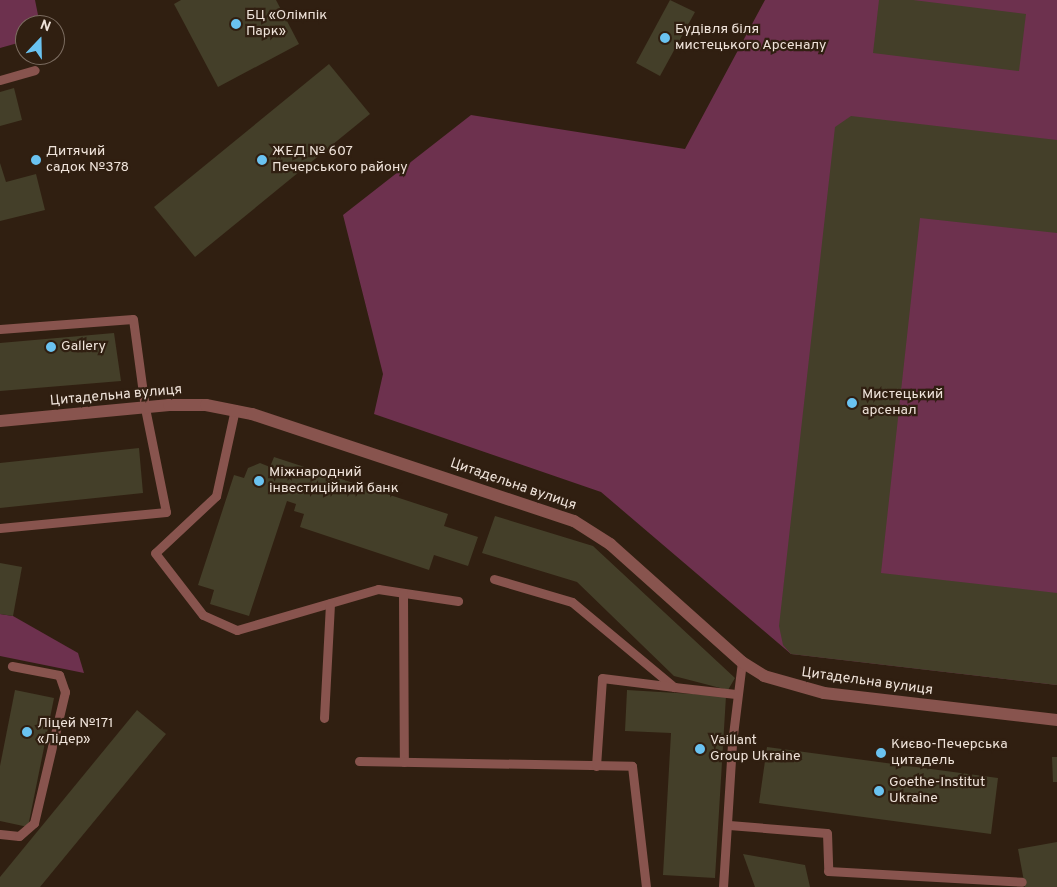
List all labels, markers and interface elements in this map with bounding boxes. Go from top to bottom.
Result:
place label: БЦ «Олімпік Парк» [246,8,327,40]
north arrow [15,15,65,65]
text: N [37,17,53,36]
marker: БЦ «Олімпік Парк» [230,18,242,30]
place label: Будівля біля мистецького Арсеналу [675,22,827,54]
marker: Будівля біля мистецького Арсеналу [659,32,671,44]
place label: Дитячий садок №378 [46,144,129,176]
place label: ЖЕД № 607 Печерського району [272,144,408,176]
marker: Дитячий садок №378 [30,154,42,166]
marker: ЖЕД № 607 Печерського району [256,154,268,166]
place label: Gallery [61,339,106,355]
marker: Gallery [45,341,57,353]
street label: Цитадельна вулиця [49,382,183,410]
place label: Мистецький арсенал [862,387,943,420]
marker: Мистецький арсенал [846,397,858,409]
street label: Цитадельна вулиця [448,455,578,515]
place label: Міжнародний інвестиційний банк [269,465,399,498]
marker: Міжнародний інвестиційний банк [253,475,265,487]
street label: Цитадельна вулиця [800,664,934,700]
place label: Ліцей №171 «Лідер» [37,716,113,749]
marker: Ліцей №171 «Лідер» [21,726,33,738]
place label: Vaillant Group Ukraine [710,733,801,766]
place label: Києво-Печерська цитадель [891,737,1008,770]
marker: Vaillant Group Ukraine [694,743,706,755]
marker: Києво-Печерська цитадель [875,747,887,759]
place label: Goethe-Institut Ukraine [889,775,985,808]
marker: Goethe-Institut Ukraine [873,785,885,797]

